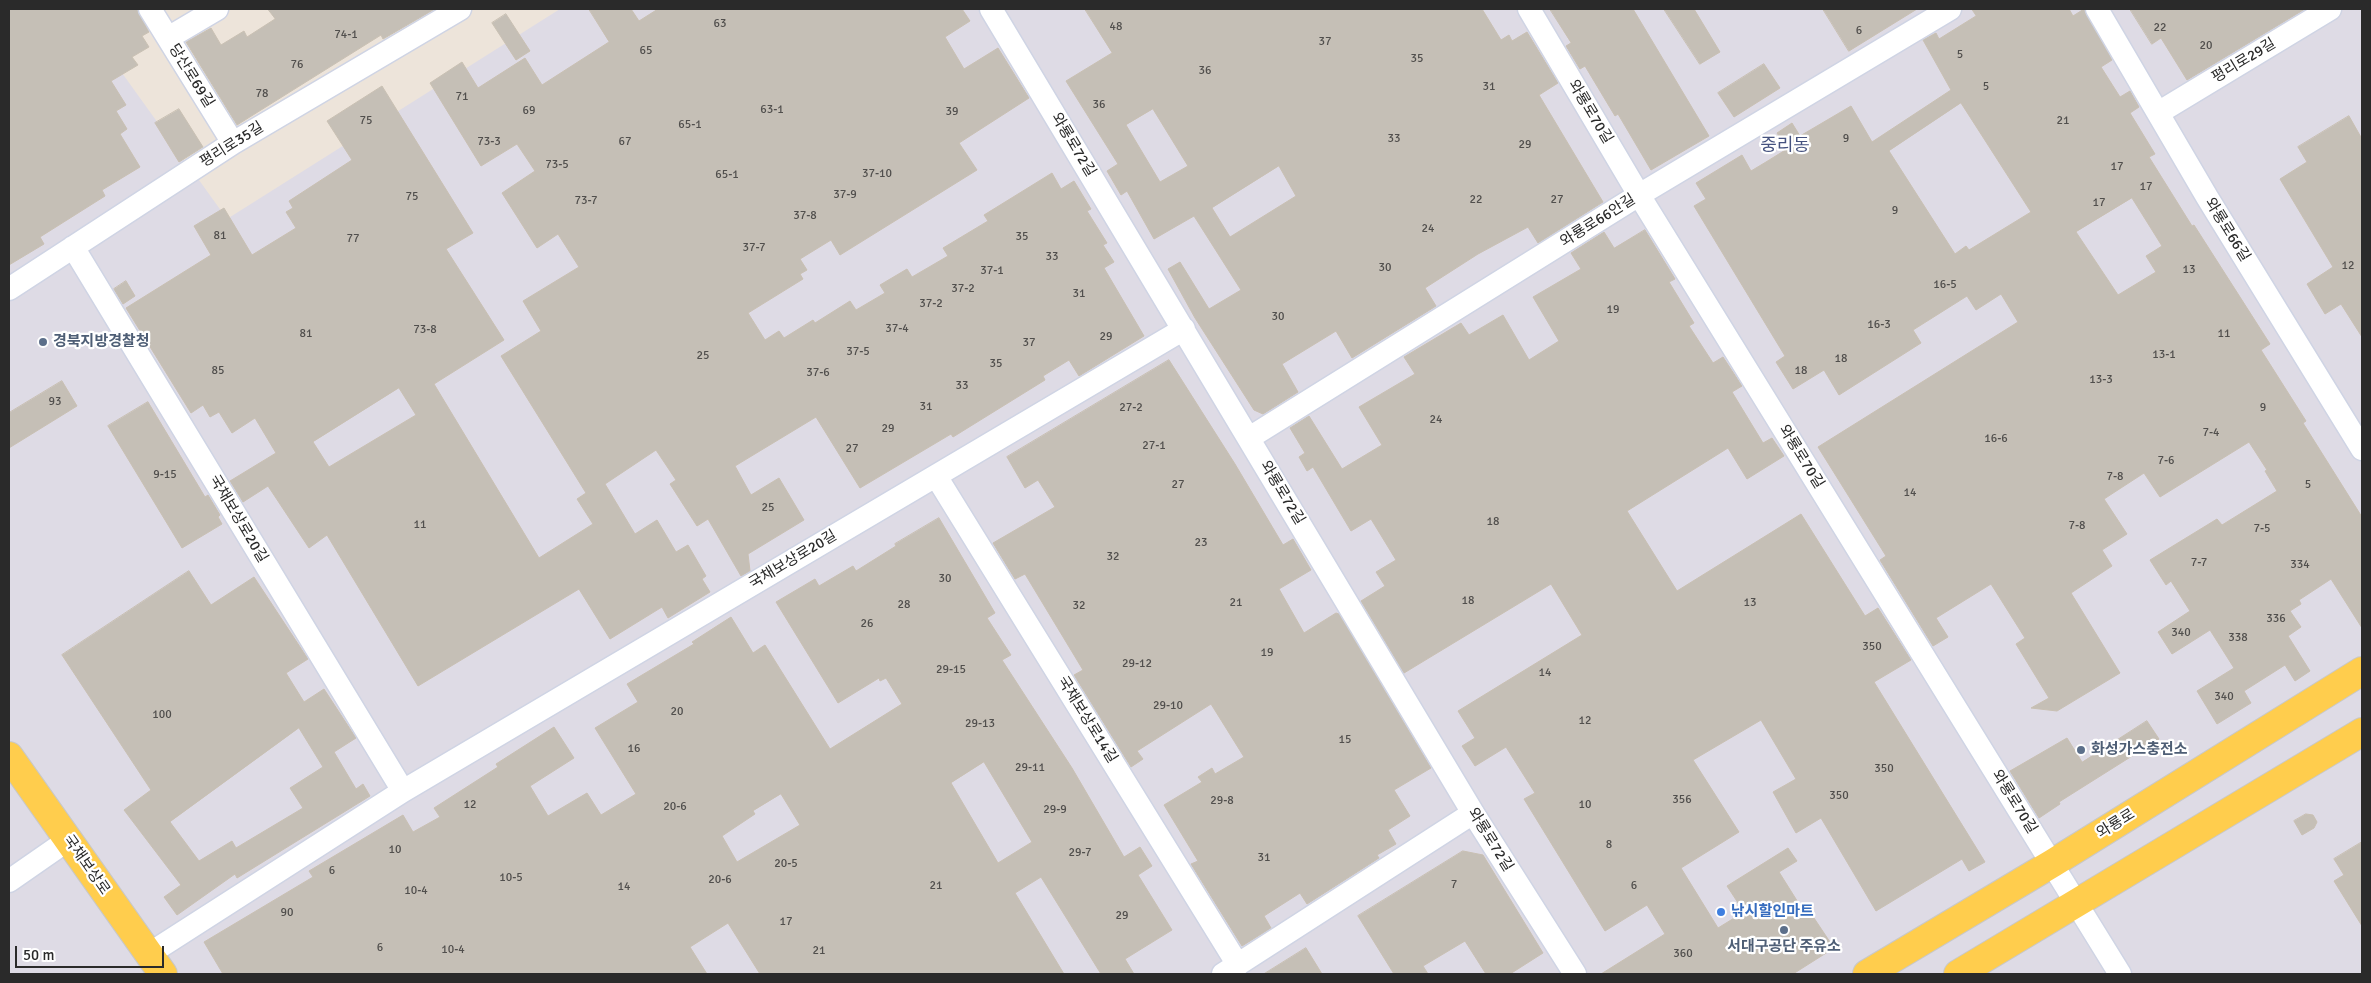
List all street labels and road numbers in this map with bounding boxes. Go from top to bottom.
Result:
street label: 평리로29길 [2209,35,2279,87]
street label: 당산로69길 [164,41,218,111]
street label: 와룡로70길 [1564,77,1616,147]
street label: 와룡로72길 [1047,110,1099,180]
street label: 평리로35길 [197,118,267,172]
street label: 와룡로66안길 [1557,191,1639,251]
street label: 와룡로66길 [2200,195,2254,265]
street label: 와룡로70길 [1774,422,1828,492]
street label: 와룡로72길 [1256,458,1308,528]
street label: 국채보상로20길 [205,472,271,566]
street label: 국채보상로20길 [746,527,840,593]
street label: 국채보상로14길 [1053,673,1121,767]
street label: 와룡로70길 [1987,767,2041,837]
street label: 와룡로72길 [1463,805,1517,875]
street label: 와룡로 [2094,805,2138,843]
street label: 국채보상로 [59,832,113,898]

